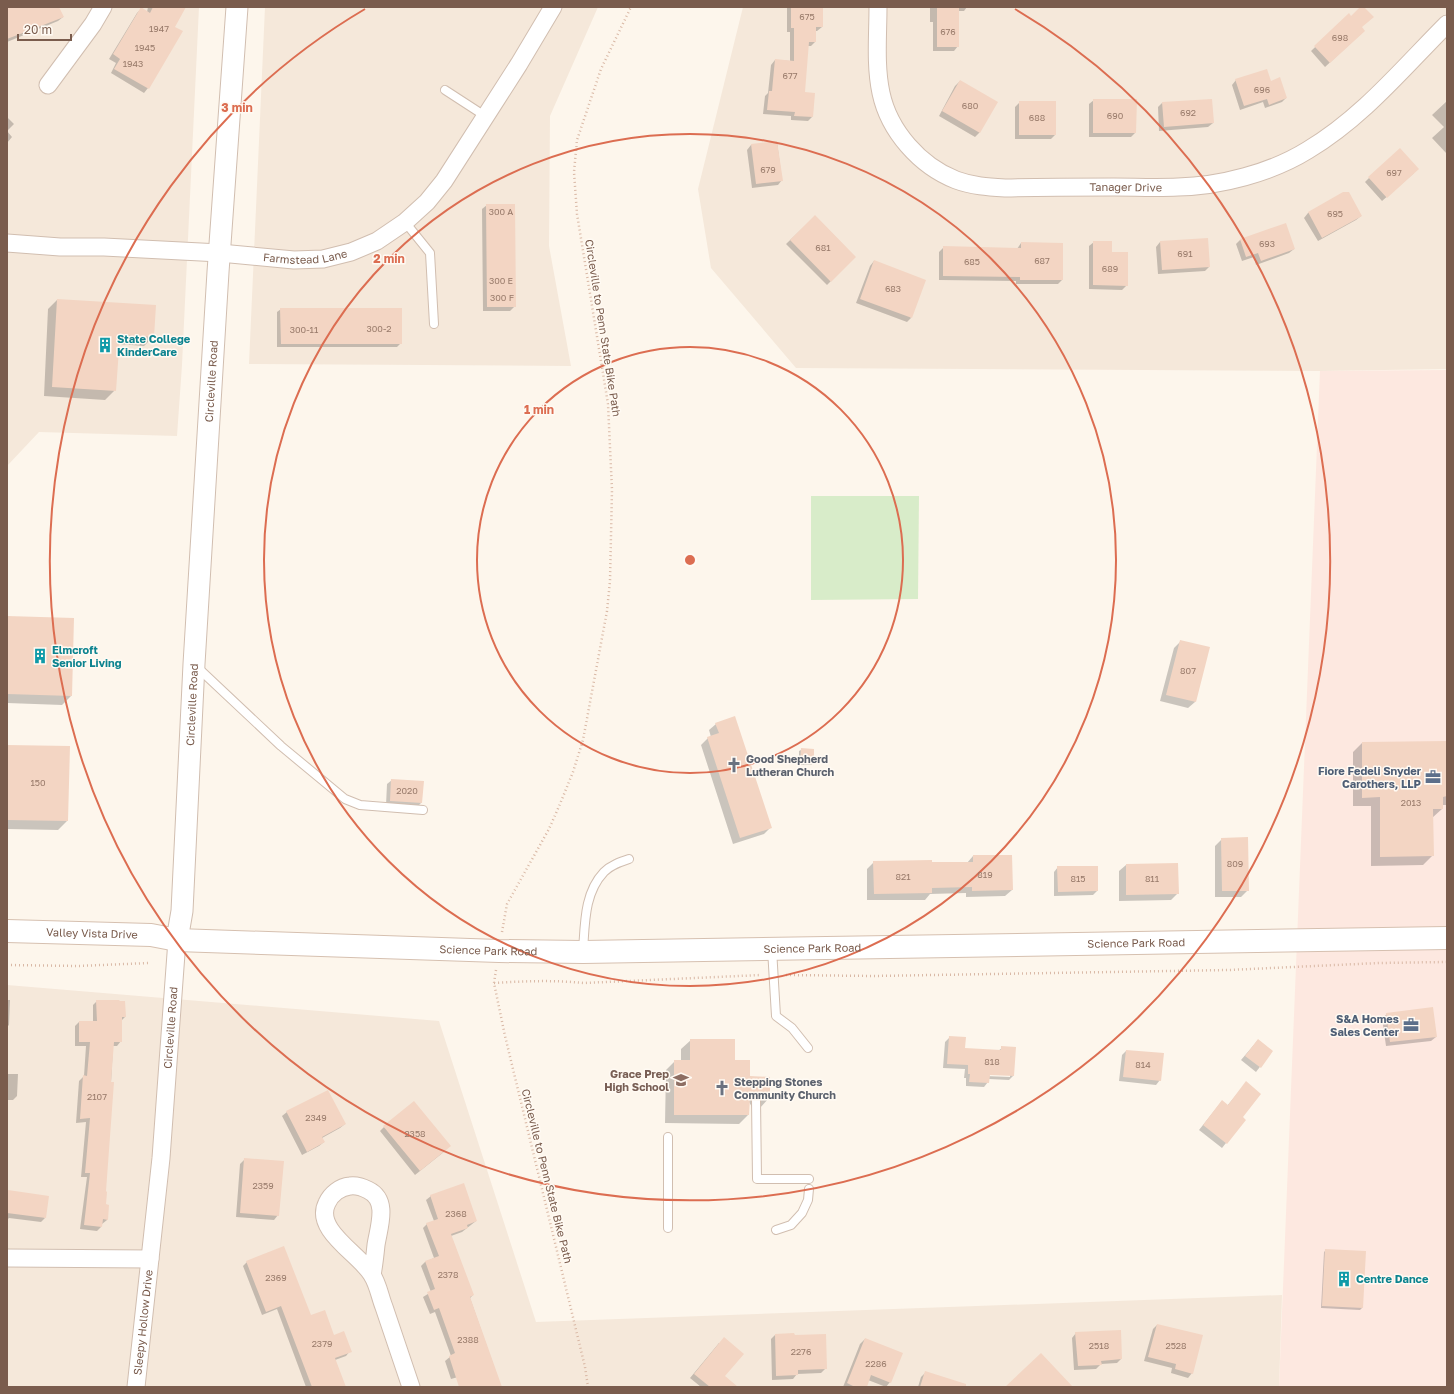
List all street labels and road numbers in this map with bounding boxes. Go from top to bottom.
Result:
street label: Tanager Drive [1089,180,1162,193]
street label: Circleville to Penn State Bike Path [583,238,624,418]
street label: Farmstead Lane [263,246,348,266]
street label: Circleville Road [202,340,220,423]
street label: Circleville Road [183,663,200,746]
street label: Valley Vista Drive [46,925,138,941]
street label: Science Park Road [1087,935,1185,950]
street label: Science Park Road [763,940,861,955]
street label: Science Park Road [439,942,537,957]
street label: Circleville Road [161,986,180,1069]
street label: Circleville to Penn State Bike Path [519,1087,576,1265]
street label: Sleepy Hollow Drive [130,1269,155,1376]

